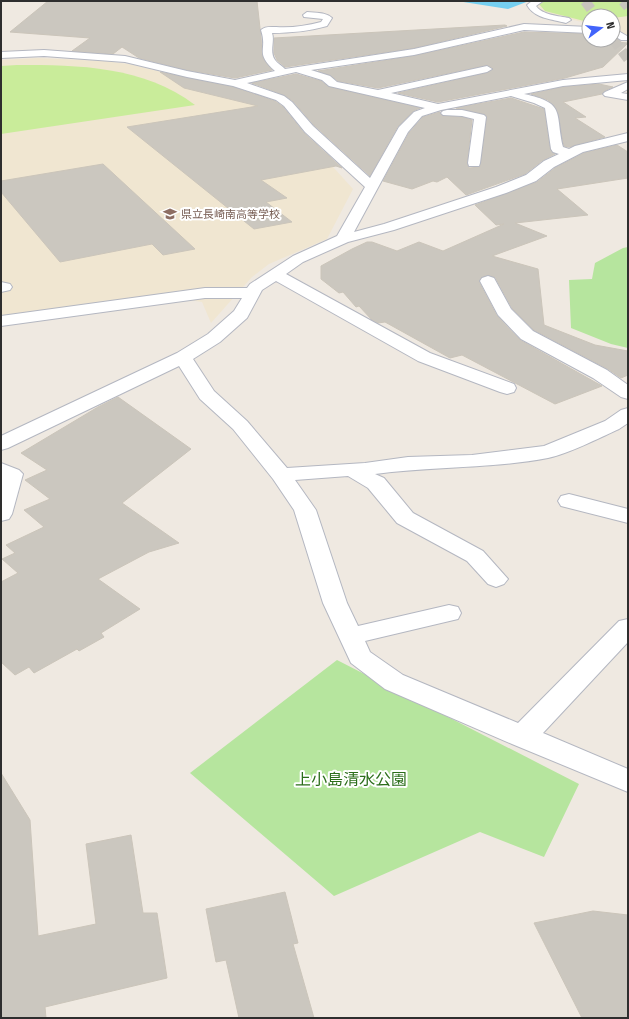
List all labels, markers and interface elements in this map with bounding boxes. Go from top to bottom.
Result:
north arrow [581,8,621,48]
text: N [603,21,617,30]
school or university icon: 県立長崎南高等学校 [162,206,178,222]
place label: 県立長崎南高等学校 [181,208,280,221]
park label: 上小島清水公園 [295,770,407,789]

